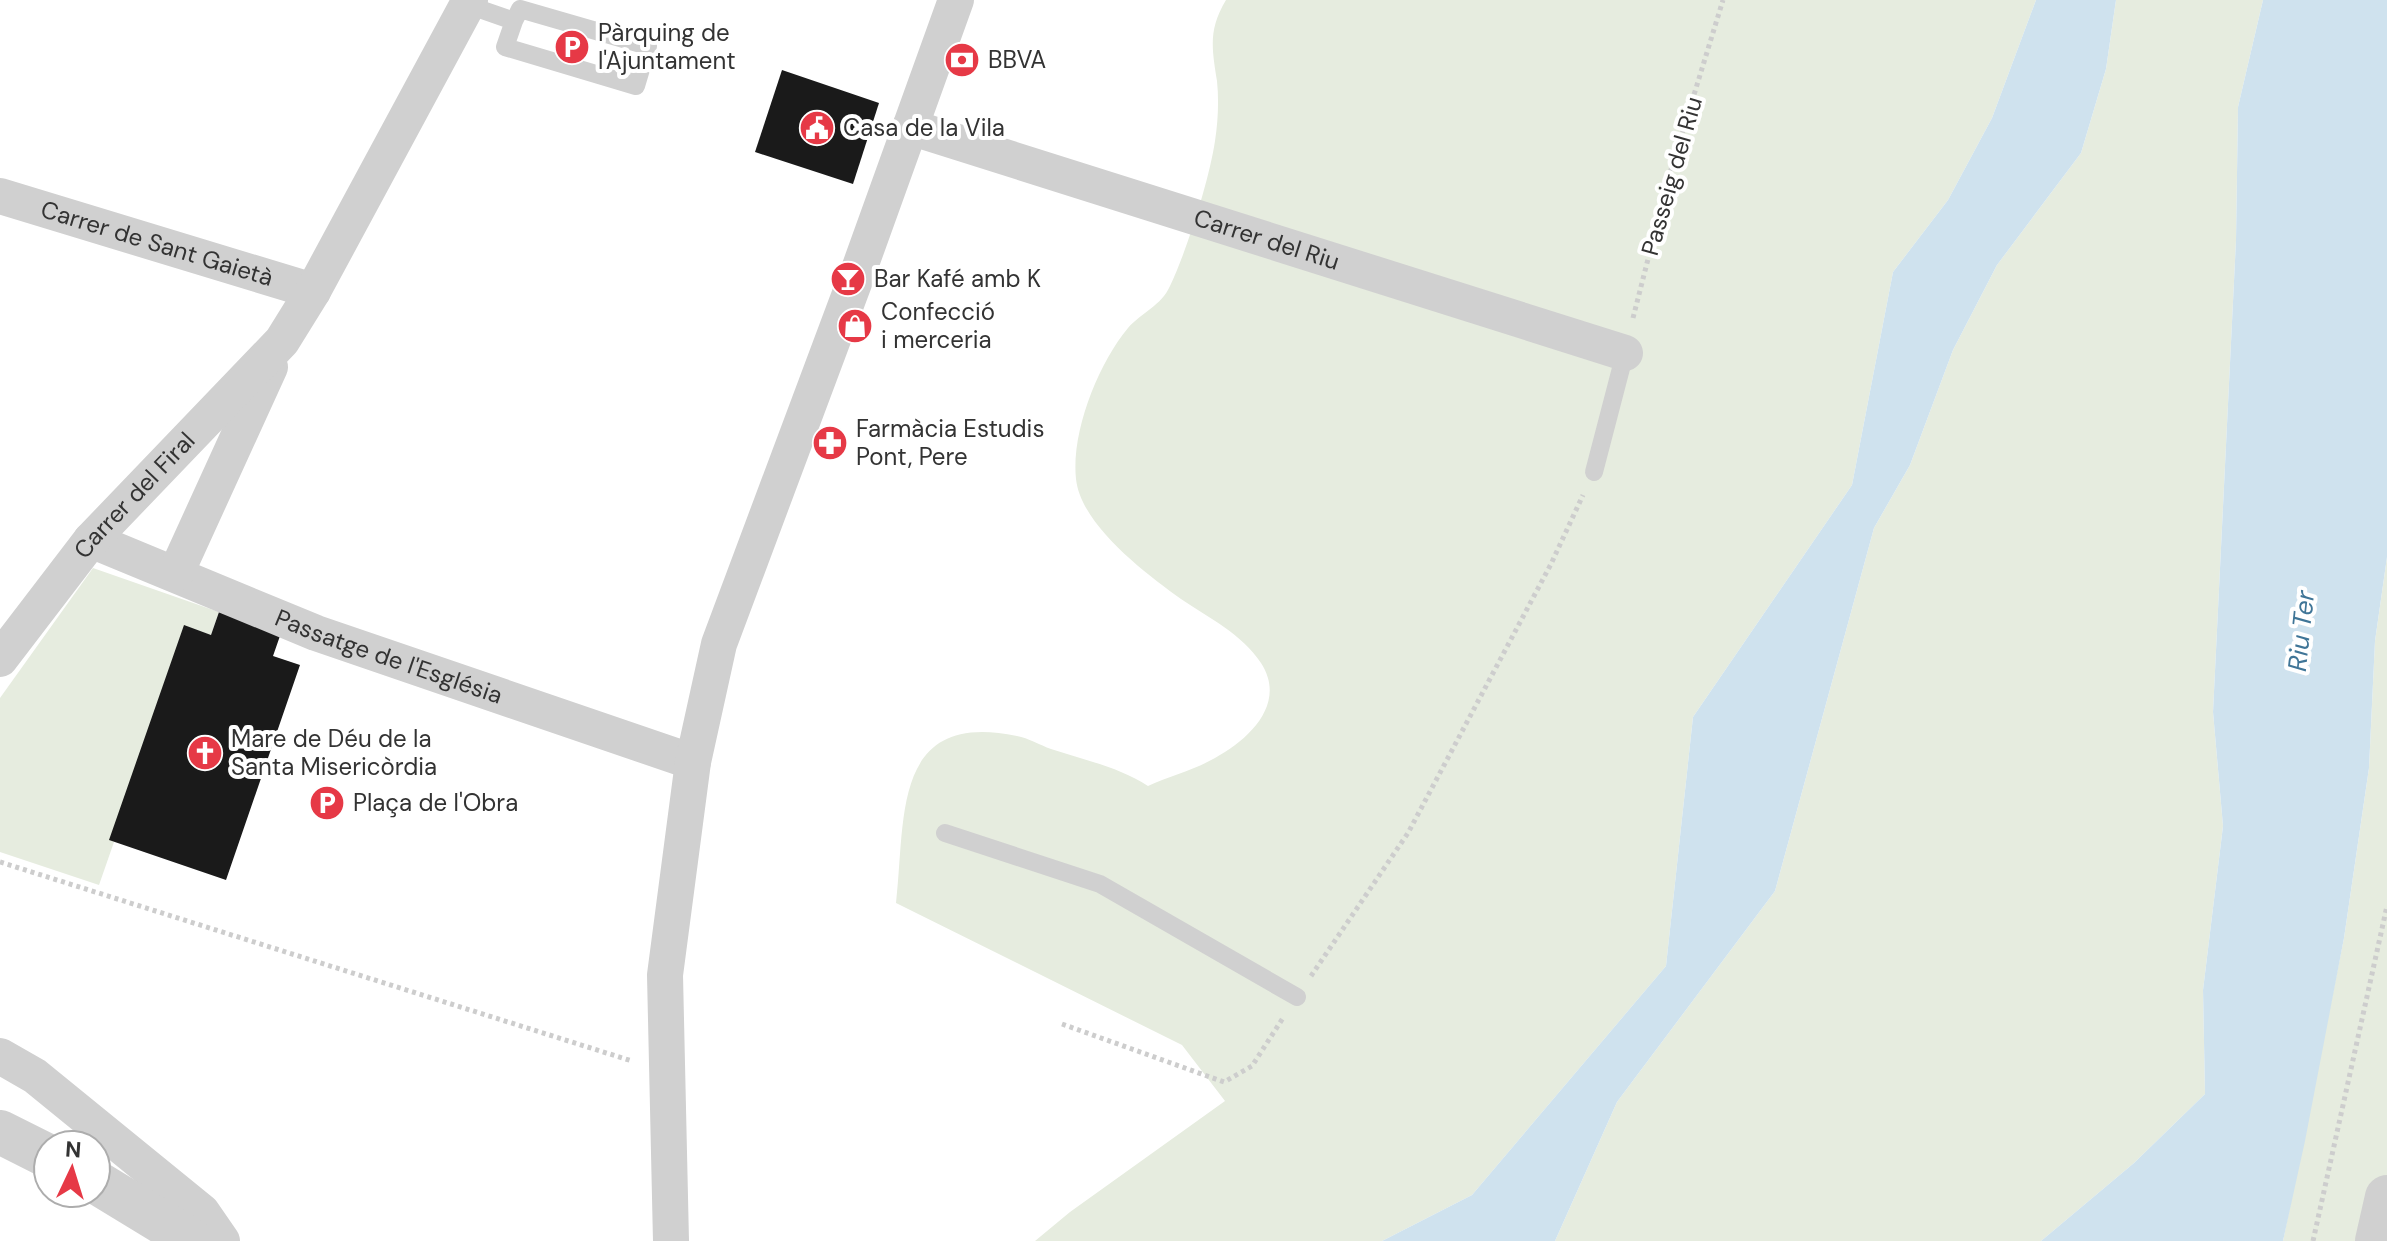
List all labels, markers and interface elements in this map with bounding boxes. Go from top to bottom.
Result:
place label: Pàrquing de l'Ajuntament [598,17,736,76]
parking icon: Pàrquing de l'Ajuntament [553,28,591,66]
bank icon: BBVA [943,41,981,79]
place label: BBVA [988,44,1046,75]
street label: Passeig del Riu [1634,93,1709,259]
public building icon: Casa de la Vila [798,109,836,147]
place label: Casa de la Vila [843,112,1005,143]
street label: Carrer de Sant Gaietà [37,193,277,293]
street label: Carrer del Riu [1190,202,1343,277]
bar icon: Bar Kafé amb K [829,260,867,298]
place label: Bar Kafé amb K [874,263,1041,294]
place label: Confecció i merceria [881,296,995,355]
shop icon: Confecció i merceria [836,307,874,345]
place label: Farmàcia Estudis Pont, Pere [856,413,1044,472]
pharmacy icon: Farmàcia Estudis Pont, Pere [811,424,849,462]
street label: Carrer del Firal [67,425,201,564]
water label: Riu Ter [2280,588,2322,673]
street label: Passatge de l'Església [271,602,507,711]
place label: Mare de Déu de la Santa Misericòrdia [231,723,437,782]
church icon: Mare de Déu de la Santa Misericòrdia [186,734,224,772]
parking icon: Plaça de l'Obra [308,784,346,822]
place label: Plaça de l'Obra [353,787,518,818]
north arrow [32,1129,112,1209]
text: N [64,1135,82,1165]

